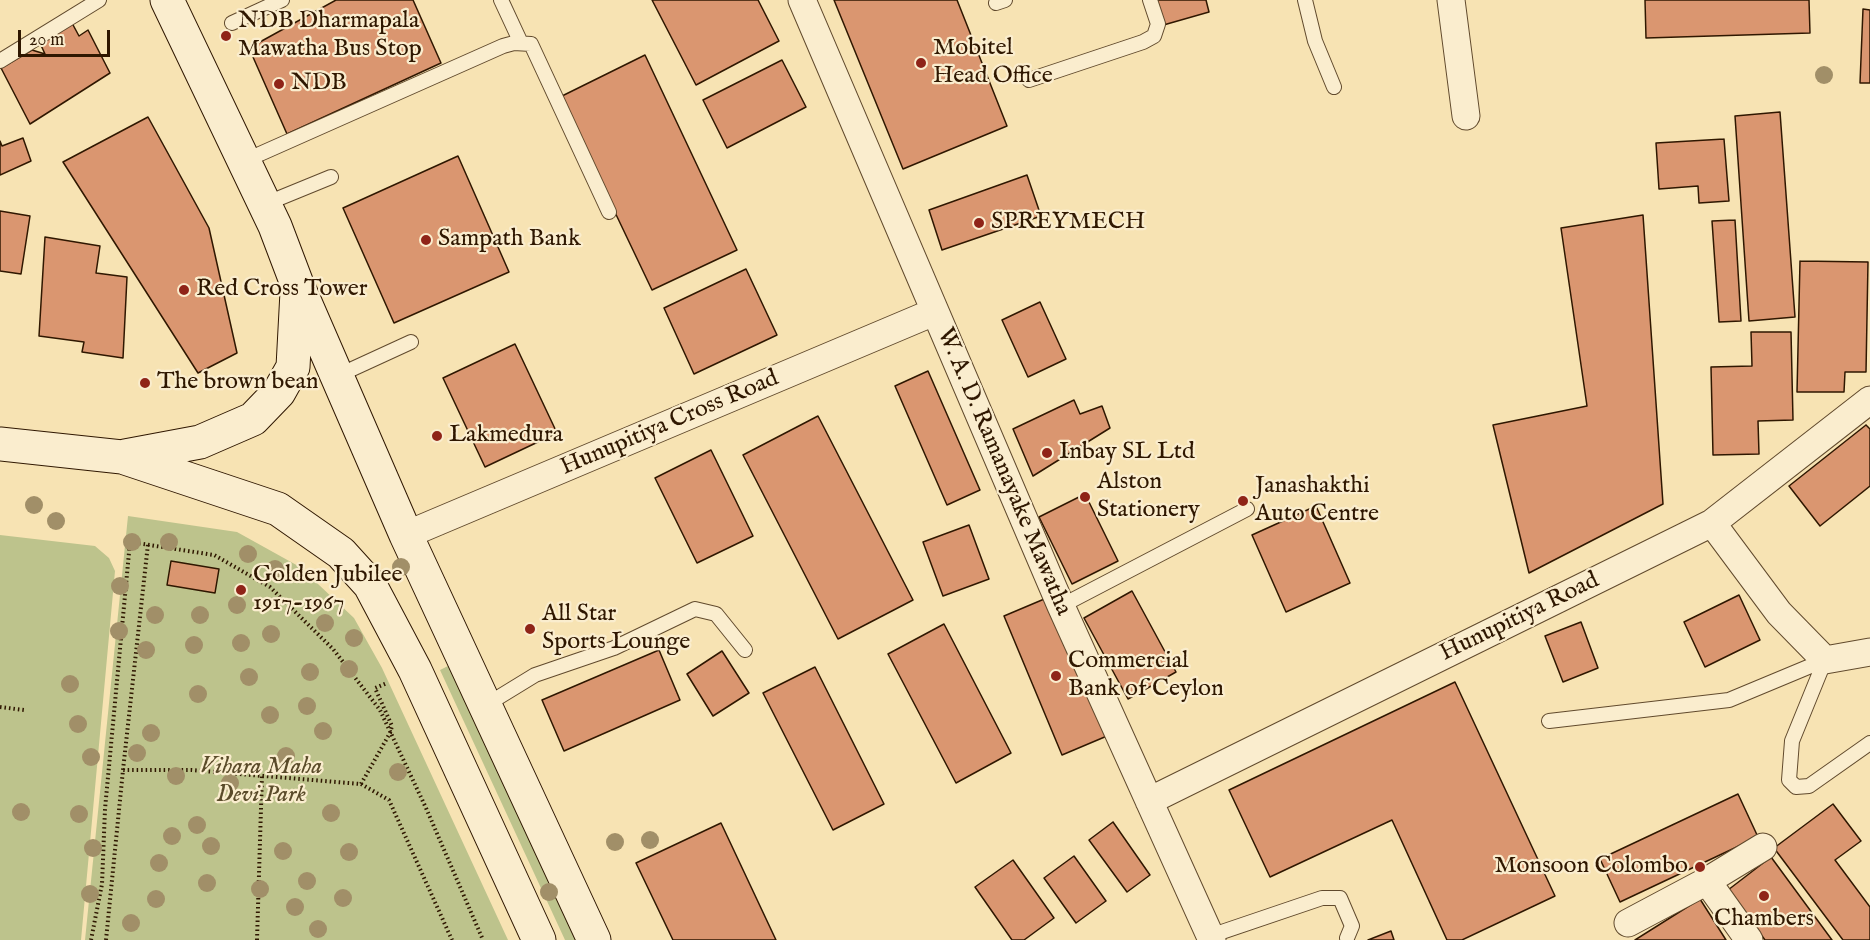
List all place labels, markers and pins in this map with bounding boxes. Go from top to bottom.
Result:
place label: NDB Dharmapala Mawatha Bus Stop [238,8,422,64]
marker: NDB Dharmapala Mawatha Bus Stop [219,29,233,43]
place label: Mobitel Head Office [933,35,1053,91]
marker: Mobitel Head Office [914,56,928,70]
place label: NDB [291,70,347,98]
marker: NDB [272,77,286,91]
place label: SPREYMECH [991,209,1145,237]
marker: SPREYMECH [972,216,986,230]
place label: Sampath Bank [438,226,581,254]
marker: Sampath Bank [419,233,433,247]
place label: Red Cross Tower [196,276,368,304]
marker: Red Cross Tower [177,283,191,297]
place label: The brown bean [157,369,319,397]
marker: The brown bean [138,376,152,390]
place label: Lakmedura [449,422,563,450]
marker: Lakmedura [430,429,444,443]
place label: Inbay SL Ltd [1059,439,1195,467]
marker: Inbay SL Ltd [1040,446,1054,460]
place label: Alston Stationery [1097,469,1200,525]
place label: Janashakthi Auto Centre [1255,473,1379,529]
marker: Alston Stationery [1078,490,1092,504]
marker: Janashakthi Auto Centre [1236,494,1250,508]
place label: Golden Jubilee 1917-1967 [253,562,402,618]
marker: Golden Jubilee 1917-1967 [234,583,248,597]
place label: All Star Sports Lounge [542,601,690,657]
marker: All Star Sports Lounge [523,622,537,636]
place label: Commercial Bank of Ceylon [1068,648,1224,704]
marker: Commercial Bank of Ceylon [1049,669,1063,683]
place label: Monsoon Colombo [1494,853,1688,881]
marker: Monsoon Colombo [1693,860,1707,874]
marker: Chambers [1757,889,1771,903]
place label: Chambers [1714,906,1814,934]

